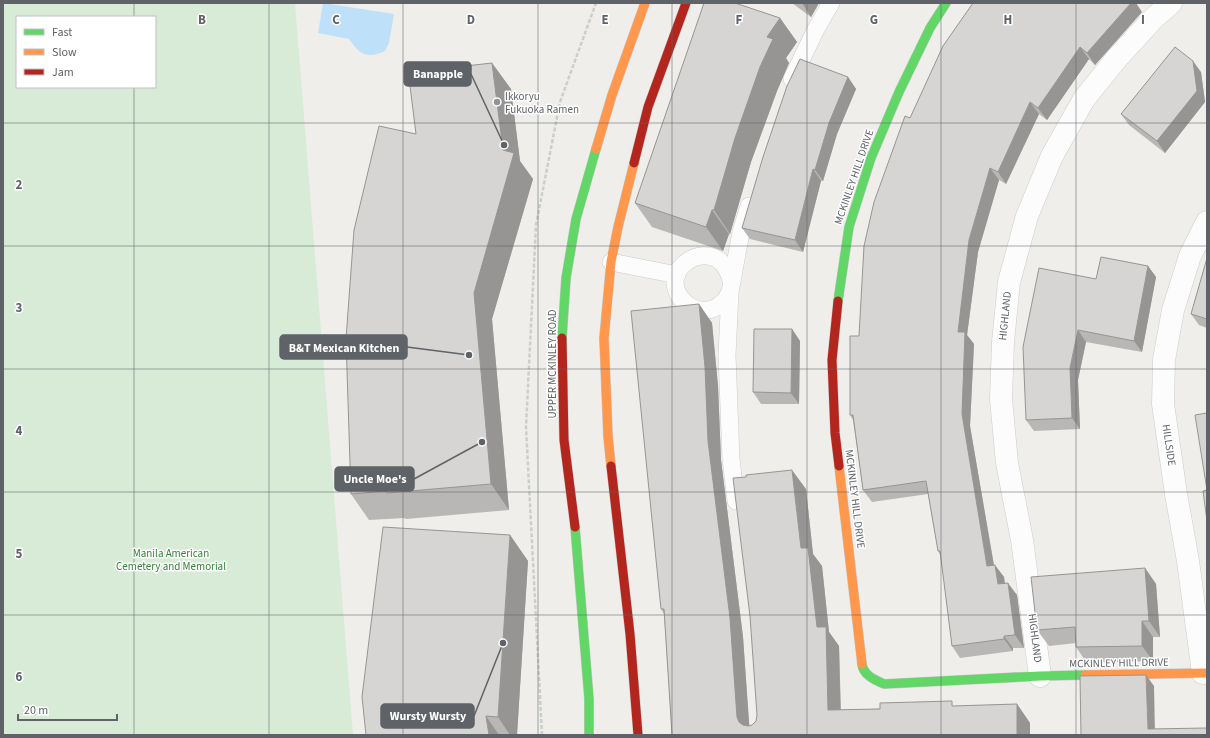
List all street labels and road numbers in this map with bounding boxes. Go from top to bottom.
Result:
street label: MCKINLEY HILL DRIVE [831,127,877,227]
street label: HIGHLAND [995,290,1015,341]
street label: UPPER MCKINLEY ROAD [545,309,560,419]
street label: HILLSIDE [1159,423,1179,467]
street label: MCKINLEY HILL DRIVE [841,449,869,550]
street label: HIGHLAND [1025,613,1045,664]
street label: MCKINLEY HILL DRIVE [1069,655,1169,671]

